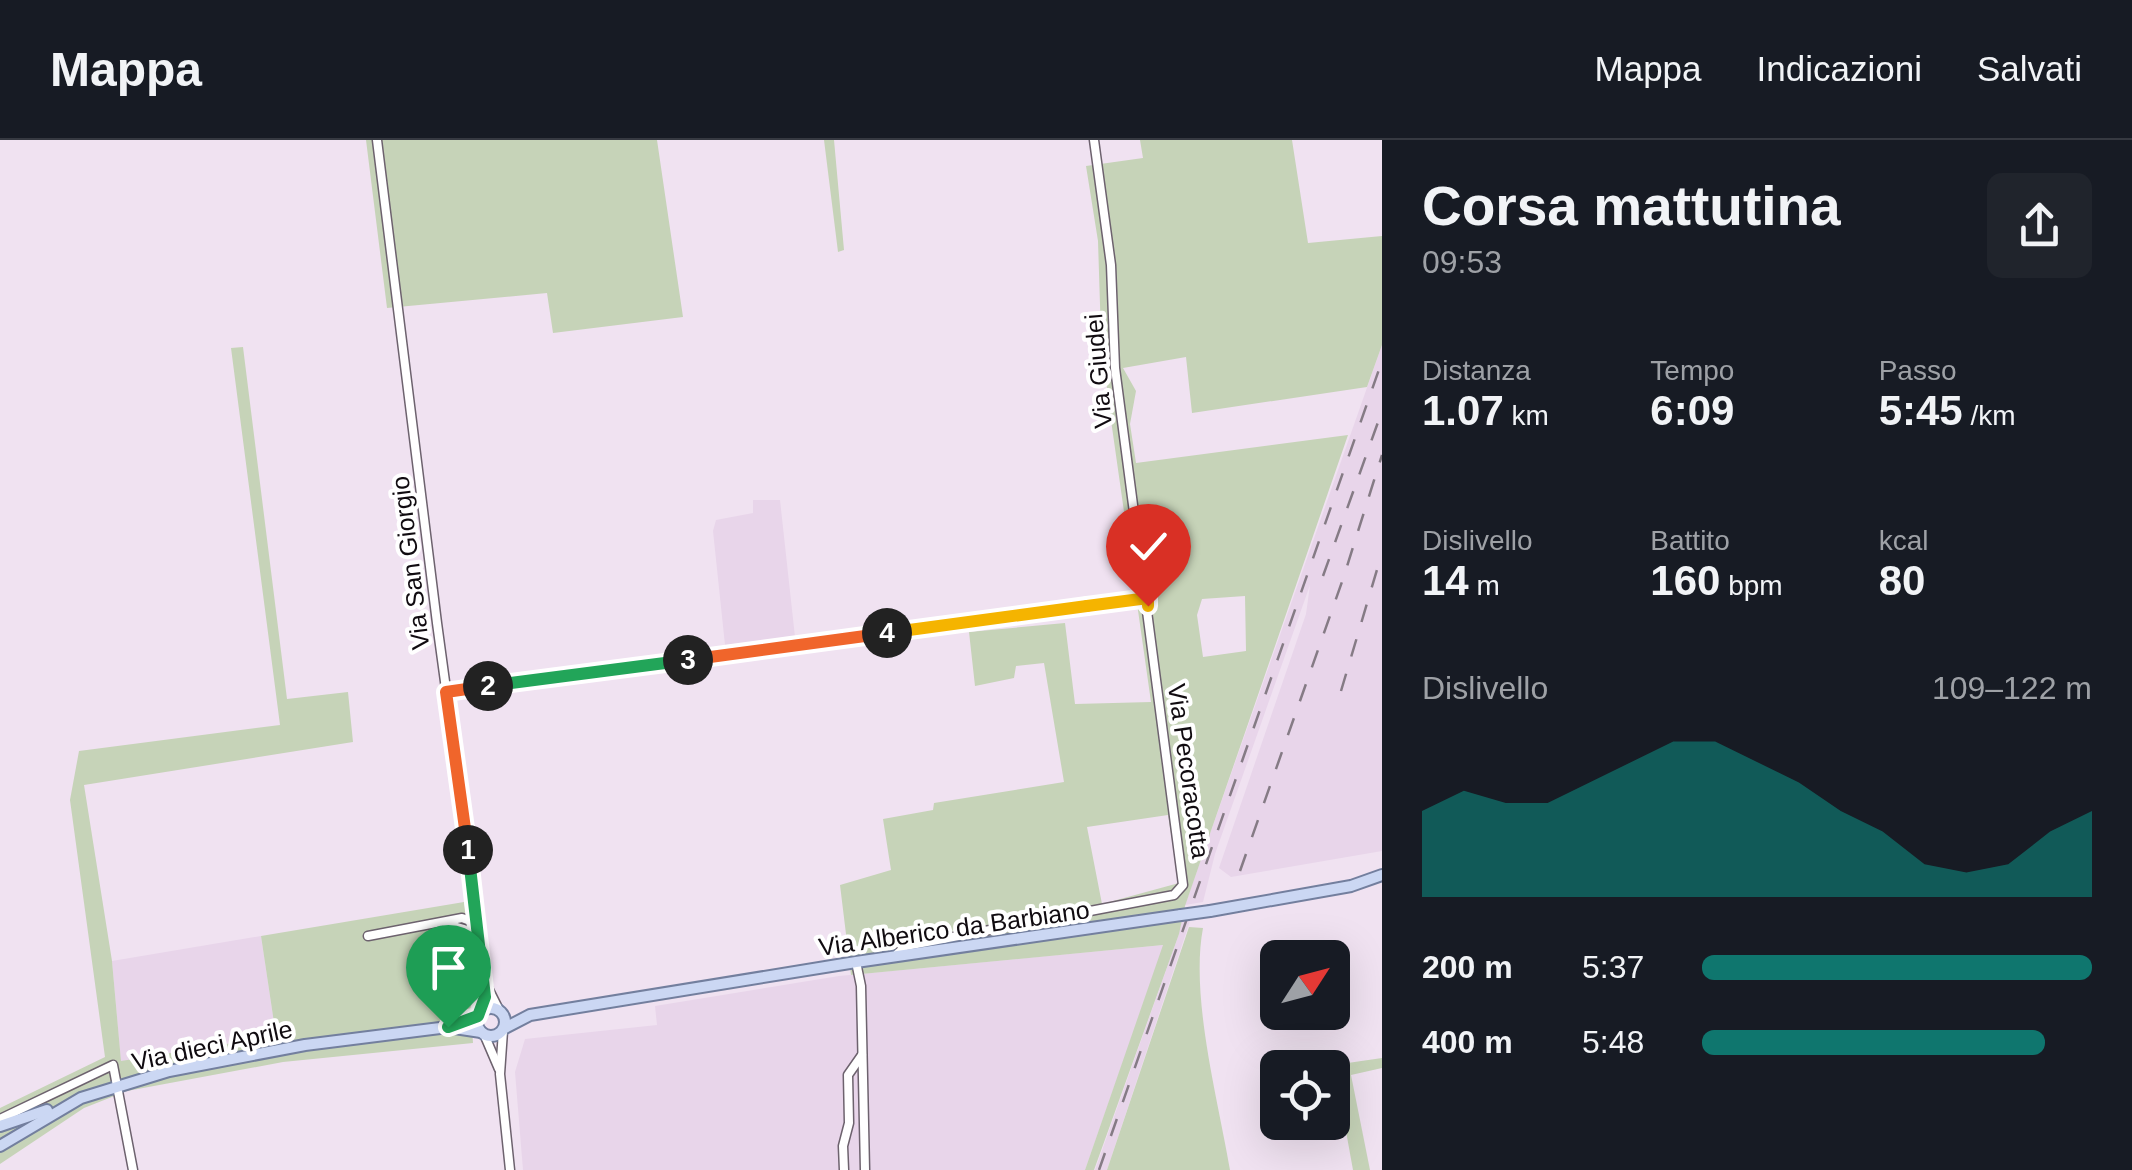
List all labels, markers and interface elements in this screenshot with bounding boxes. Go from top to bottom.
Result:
text: Mappa [50,43,202,96]
text: Mappa [1595,49,1702,88]
text: Indicazioni [1757,49,1922,88]
text: Salvati [1977,49,2082,88]
button: share [1987,173,2092,278]
text: Corsa mattutina [1422,175,1841,237]
text: 09:53 [1422,244,1502,280]
street label: Via Giudei [1079,313,1117,429]
text: Distanza [1422,355,1531,386]
text: Tempo [1650,355,1734,386]
text: Passo [1879,355,1956,386]
text: 1.07 [1422,387,1504,434]
text: 6:09 [1650,387,1734,434]
text: 5:45 [1879,387,1963,434]
text: km [1504,400,1549,431]
text: /km [1963,400,2016,431]
street label: Via San Giorgio [385,475,435,651]
pin [1106,504,1191,607]
icon: check [1121,519,1176,574]
text: Dislivello [1422,525,1532,556]
text: Battito [1650,525,1730,556]
text: kcal [1879,525,1928,556]
text: 14 [1422,557,1469,604]
text: 160 [1650,557,1720,604]
text: 80 [1879,557,1925,604]
text: m [1469,570,1500,601]
text: bpm [1720,570,1783,601]
pin: 4 [862,608,912,658]
text: 4 [879,617,895,648]
pin: 3 [663,635,713,685]
text: 3 [680,644,696,675]
pin: 2 [463,661,513,711]
text: 2 [480,670,496,701]
text: Dislivello [1422,670,1548,706]
text: 109–122 m [1932,670,2092,706]
street label: Via Pecoracotta [1163,682,1215,860]
pin: 1 [443,825,493,875]
text: 1 [460,834,476,865]
street label: Via Alberico da Barbiano [817,895,1091,961]
pin [406,925,491,1028]
icon: arrive [421,940,476,995]
north arrow [1260,940,1350,1030]
map controls [1260,940,1350,1140]
text: 200 m [1422,949,1513,985]
text: 5:37 [1582,949,1644,985]
street label: Via dieci Aprile [129,1014,295,1076]
text: 400 m [1422,1024,1513,1060]
text: 5:48 [1582,1024,1644,1060]
button: locate [1260,1050,1350,1140]

